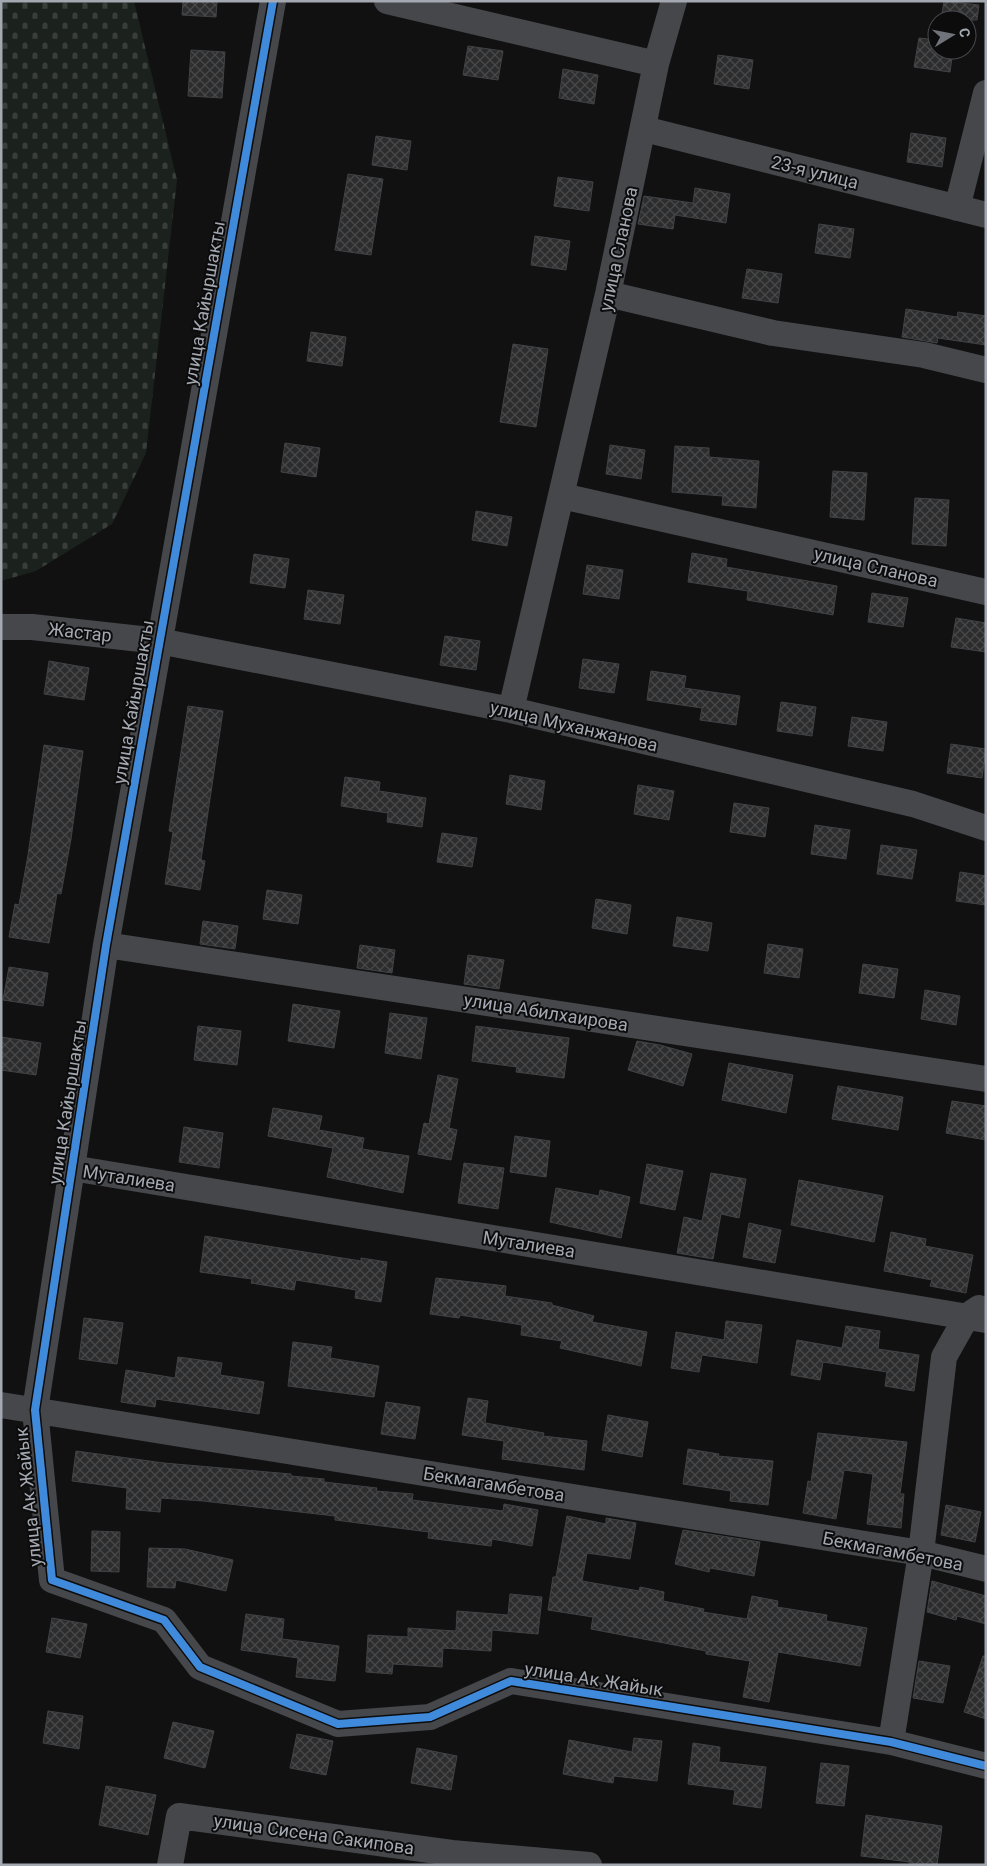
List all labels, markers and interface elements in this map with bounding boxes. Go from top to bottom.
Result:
north arrow [927,10,977,60]
text: С [956,27,973,39]
street label: 23-я улица [769,151,861,193]
street label: улица Сланова [595,185,641,313]
street label: улица Кайыршакты [179,219,229,387]
street label: улица Сланова [812,543,940,591]
street label: Жастар [47,618,113,646]
street label: улица Кайыршакты [108,618,158,786]
street label: улица Муханжанова [488,696,660,756]
street label: улица Абилхаирова [462,989,630,1035]
street label: улица Кайыршакты [44,1018,90,1186]
street label: Муталиева [81,1160,177,1196]
street label: Муталиева [481,1226,577,1262]
street label: улица Ак Жайык [10,1426,46,1568]
street label: Бекмагамбетова [422,1462,566,1506]
street label: Бекмагамбетова [821,1527,965,1575]
street label: улица Ак Жайык [523,1658,665,1700]
street label: улица Сисена Сакипова [213,1810,415,1858]

